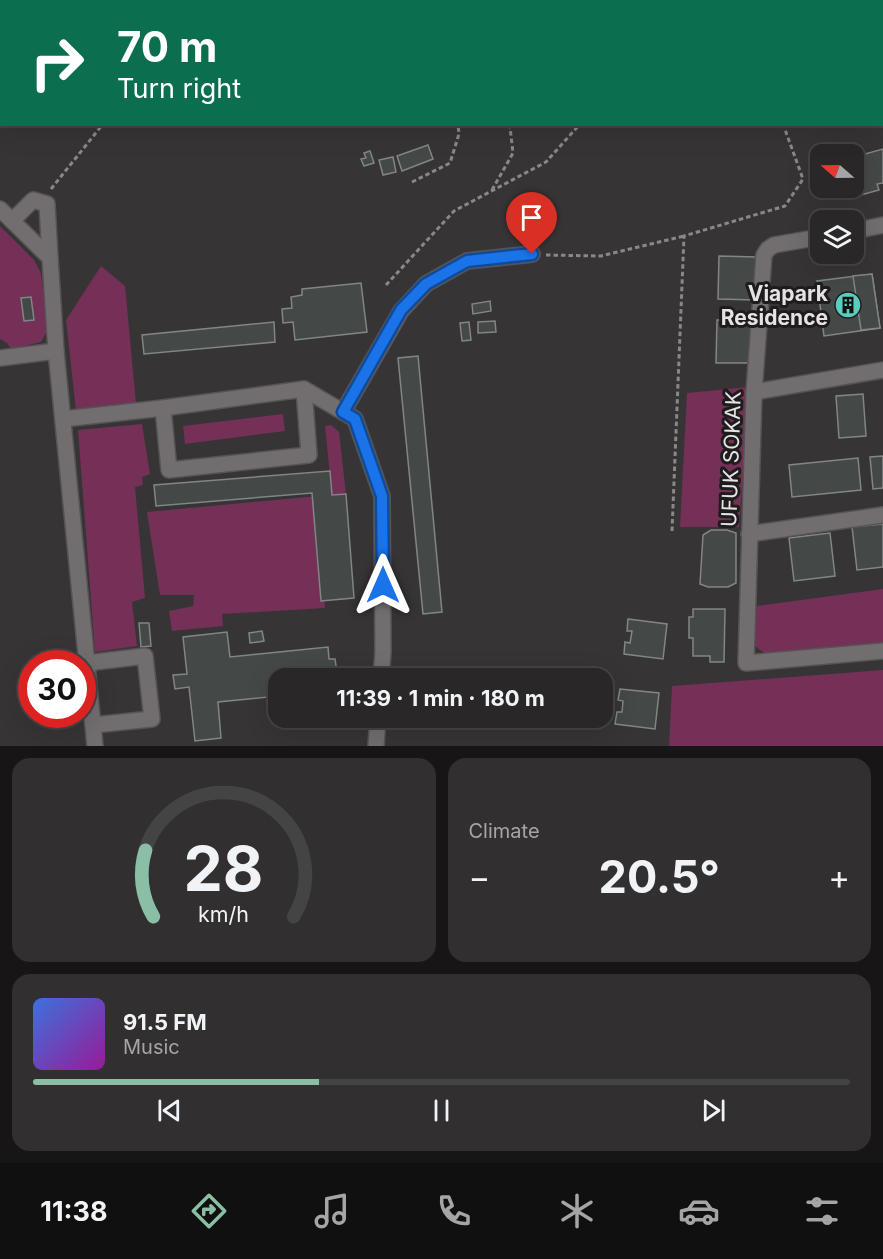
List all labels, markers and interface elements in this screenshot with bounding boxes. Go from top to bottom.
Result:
text: 70 m [117,21,217,72]
icon: right [18,24,96,102]
text: Turn right [117,72,241,105]
north arrow [810,144,864,198]
map controls [810,144,864,264]
pin [506,192,557,254]
icon: arrive [515,201,548,234]
button: layers [810,210,864,264]
place label: Viapark Residence [721,281,829,330]
building icon: Viapark Residence [833,290,863,320]
street label: UFUK SOKAK [716,391,746,527]
position arrow [351,553,415,617]
speed limit sign: 30 [18,650,96,728]
text: 11:39 · 1 min · 180 m [336,685,545,711]
text: Climate [469,819,540,843]
text: 28 [184,831,264,906]
text: 20.5° [599,849,720,904]
text: − [469,857,490,897]
text: + [828,857,850,897]
text: km/h [198,901,249,927]
text: 91.5 FM [123,1009,207,1035]
text: Music [123,1035,180,1059]
icon: previous [153,1094,186,1127]
icon: pause [425,1094,458,1127]
icon: next [697,1094,730,1127]
icon: directions [188,1190,230,1232]
icon: music [311,1190,353,1232]
icon: phone [433,1190,475,1232]
icon: climate [556,1190,598,1232]
icon: car [678,1190,720,1232]
icon: filters [801,1190,843,1232]
text: 11:38 [40,1195,108,1228]

